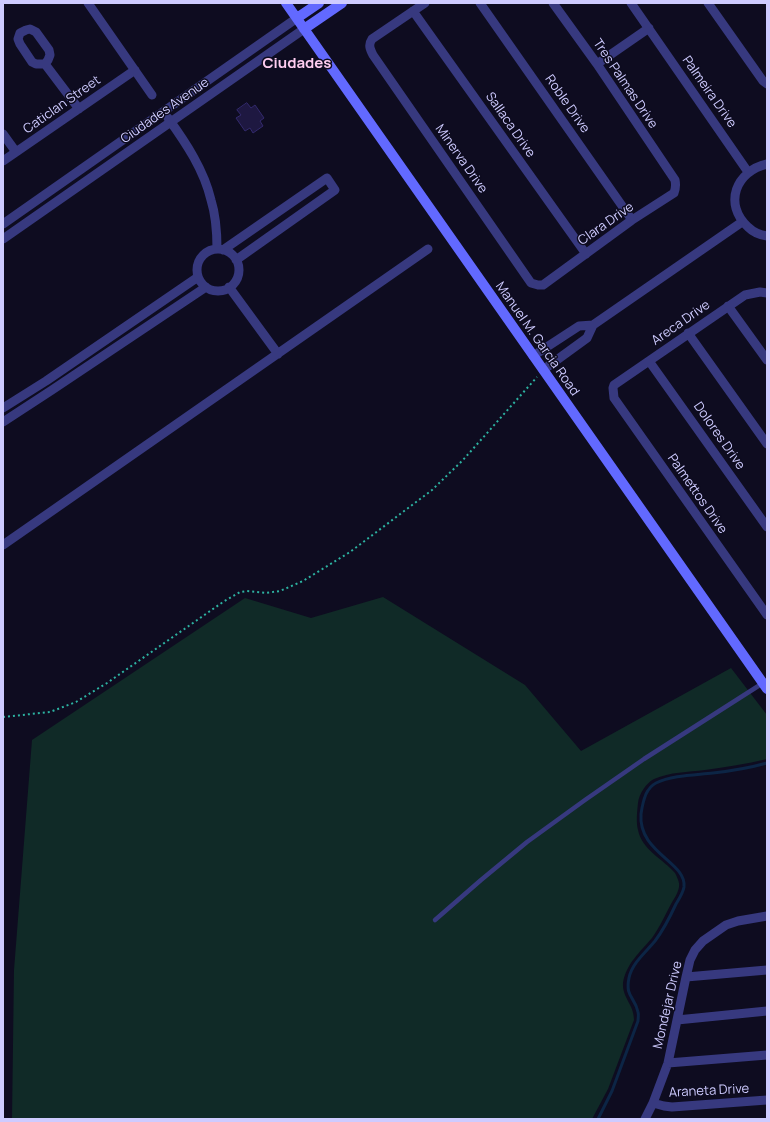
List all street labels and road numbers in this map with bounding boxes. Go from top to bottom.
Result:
street label: Tres Palmas Drive [589,36,661,132]
street label: Palmeira Drive [679,53,739,131]
street label: Roble Drive [541,72,593,136]
street label: Caticlan Street [20,73,104,137]
street label: Ciudades Avenue [118,75,212,147]
street label: Sallaca Drive [482,89,538,161]
street label: Minerva Drive [432,122,490,196]
street label: Clara Drive [575,199,637,249]
street label: Manuel M. Garcia Road [492,279,582,399]
street label: Areca Drive [649,297,713,349]
street label: Dolores Drive [690,399,748,473]
street label: Palmettos Drive [664,451,730,537]
street label: Mondejar Drive [650,960,686,1050]
street label: Araneta Drive [668,1081,750,1101]

